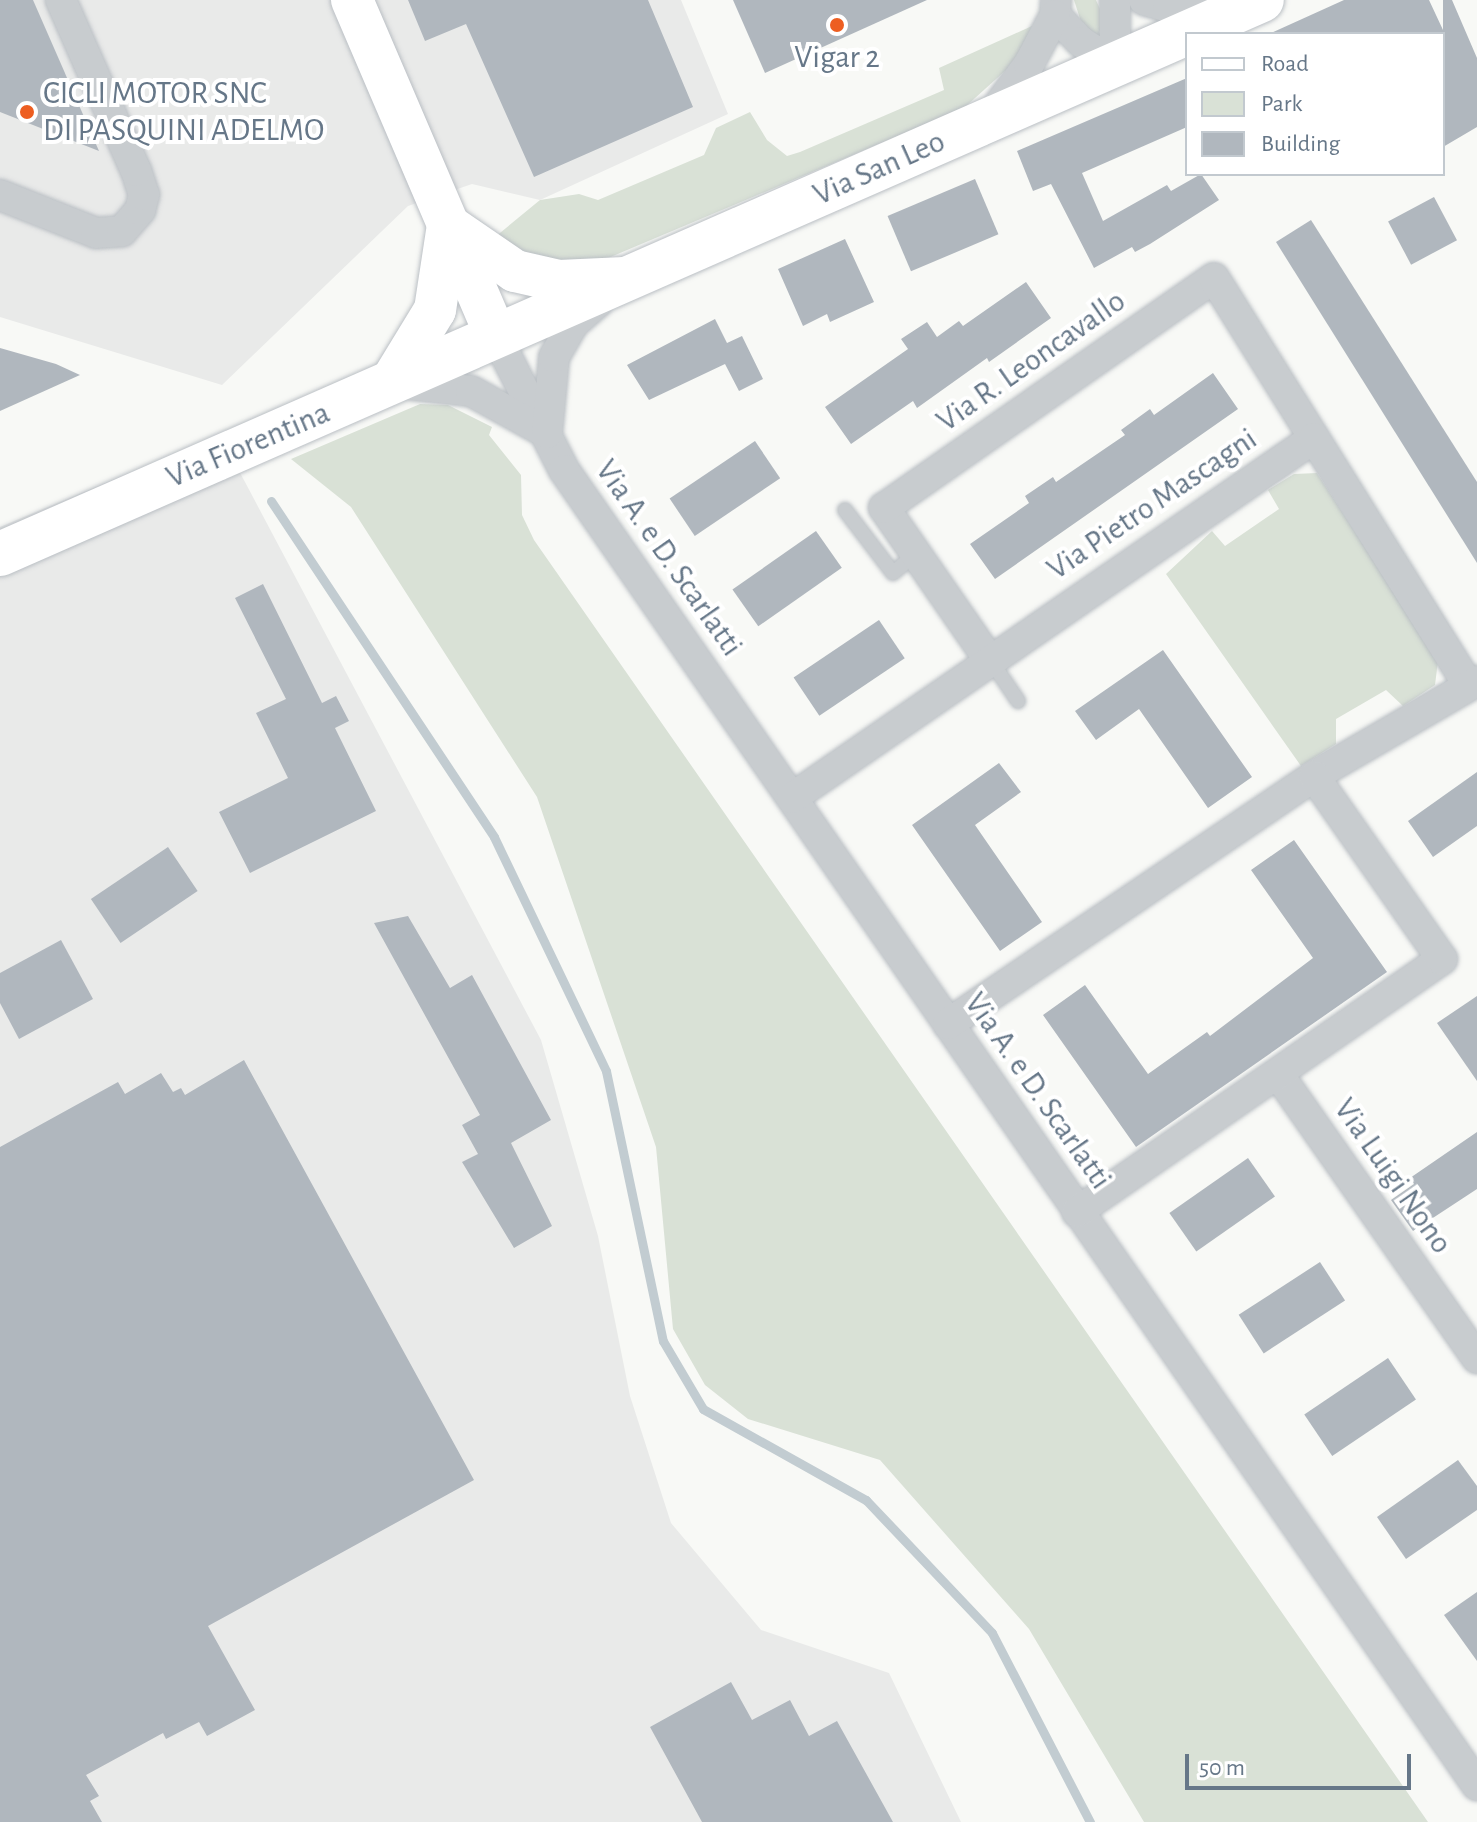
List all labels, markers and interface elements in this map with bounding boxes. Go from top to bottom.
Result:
marker: Vigar 2 [828,16,846,34]
legend [1185,32,1445,176]
place label: Vigar 2 [794,38,880,76]
text: Road [1261,52,1309,76]
place label: CICLI MOTOR SNC DI PASQUINI ADELMO [43,75,324,150]
text: Park [1261,92,1302,116]
marker: CICLI MOTOR SNC DI PASQUINI ADELMO [18,103,36,121]
street label: Via San Leo [807,122,951,214]
text: Building [1261,132,1340,156]
street label: Via R. Leoncavallo [929,282,1133,440]
street label: Via Fiorentina [161,393,335,497]
street label: Via Pietro Mascagni [1040,420,1264,588]
street label: Via A. e D. Scarlatti [587,452,751,664]
street label: Via A. e D. Scarlatti [956,985,1120,1197]
street label: Via Luigi Nono [1325,1091,1461,1261]
scale bar [1189,1738,1415,1788]
text: 50 m [1199,1756,1245,1780]

